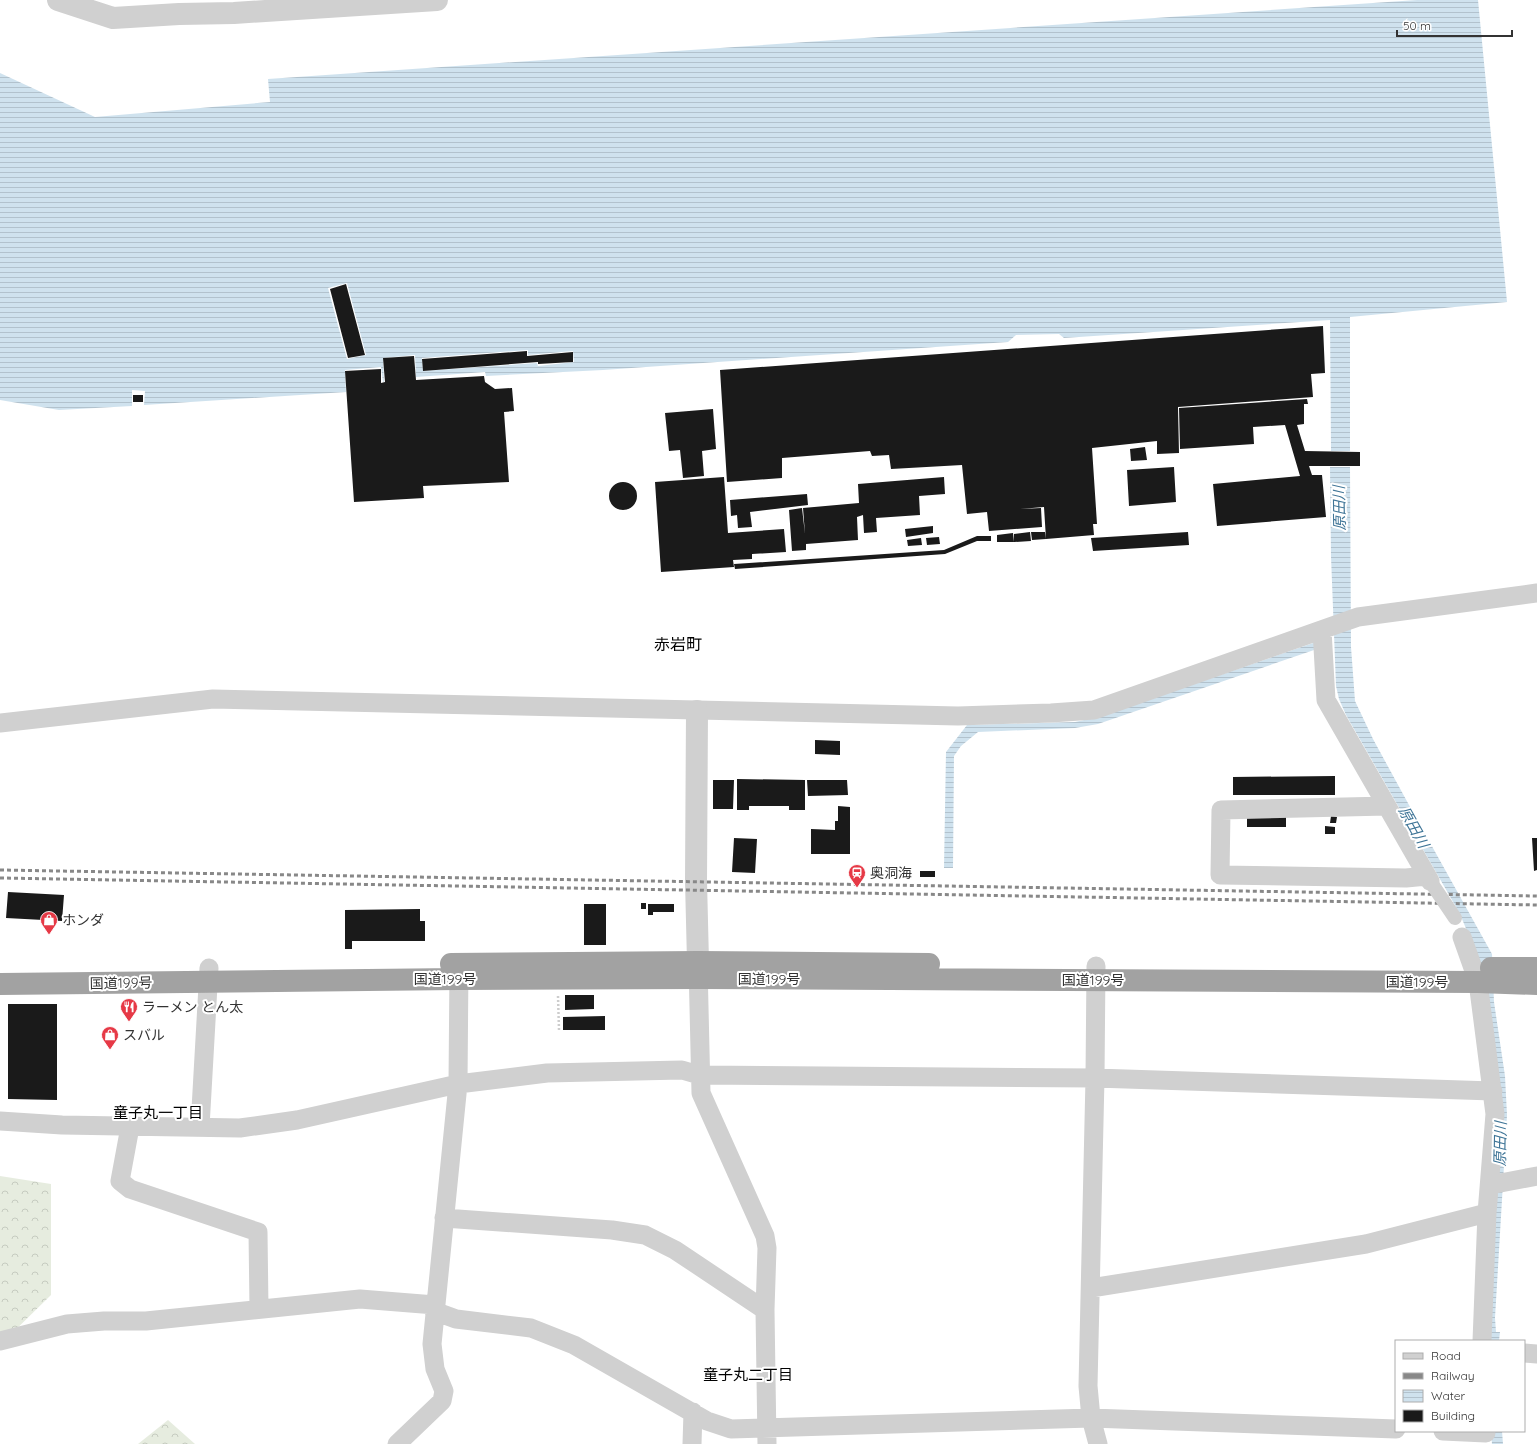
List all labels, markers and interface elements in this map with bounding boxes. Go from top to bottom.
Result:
scale bar [1397,12,1512,38]
text: 50 m [1403,18,1431,33]
water label: 原田川 [1329,483,1349,531]
district label: 赤岩町 [654,634,702,654]
water label: 原田川 [1395,803,1434,853]
station icon: 奥洞海 [847,863,867,888]
place label: 奥洞海 [870,864,912,882]
shop icon: ホンダ [39,910,59,935]
place label: ホンダ [62,911,104,929]
street label: 国道199号 [414,970,476,988]
street label: 国道199号 [738,970,800,988]
street label: 国道199号 [1062,971,1124,989]
street label: 国道199号 [89,973,153,993]
street label: 国道199号 [1386,973,1448,991]
restaurant icon: ラーメン とん太 [119,997,139,1022]
place label: ラーメン とん太 [142,998,243,1016]
shop icon: スバル [100,1025,120,1050]
place label: スバル [123,1026,165,1044]
district label: 童子丸一丁目 [113,1103,203,1122]
water label: 原田川 [1490,1119,1510,1167]
legend [1395,1340,1525,1432]
text: Road [1431,1348,1461,1363]
district label: 童子丸二丁目 [703,1365,793,1384]
text: Railway [1431,1368,1475,1383]
text: Water [1431,1388,1466,1403]
text: Building [1431,1408,1475,1423]

